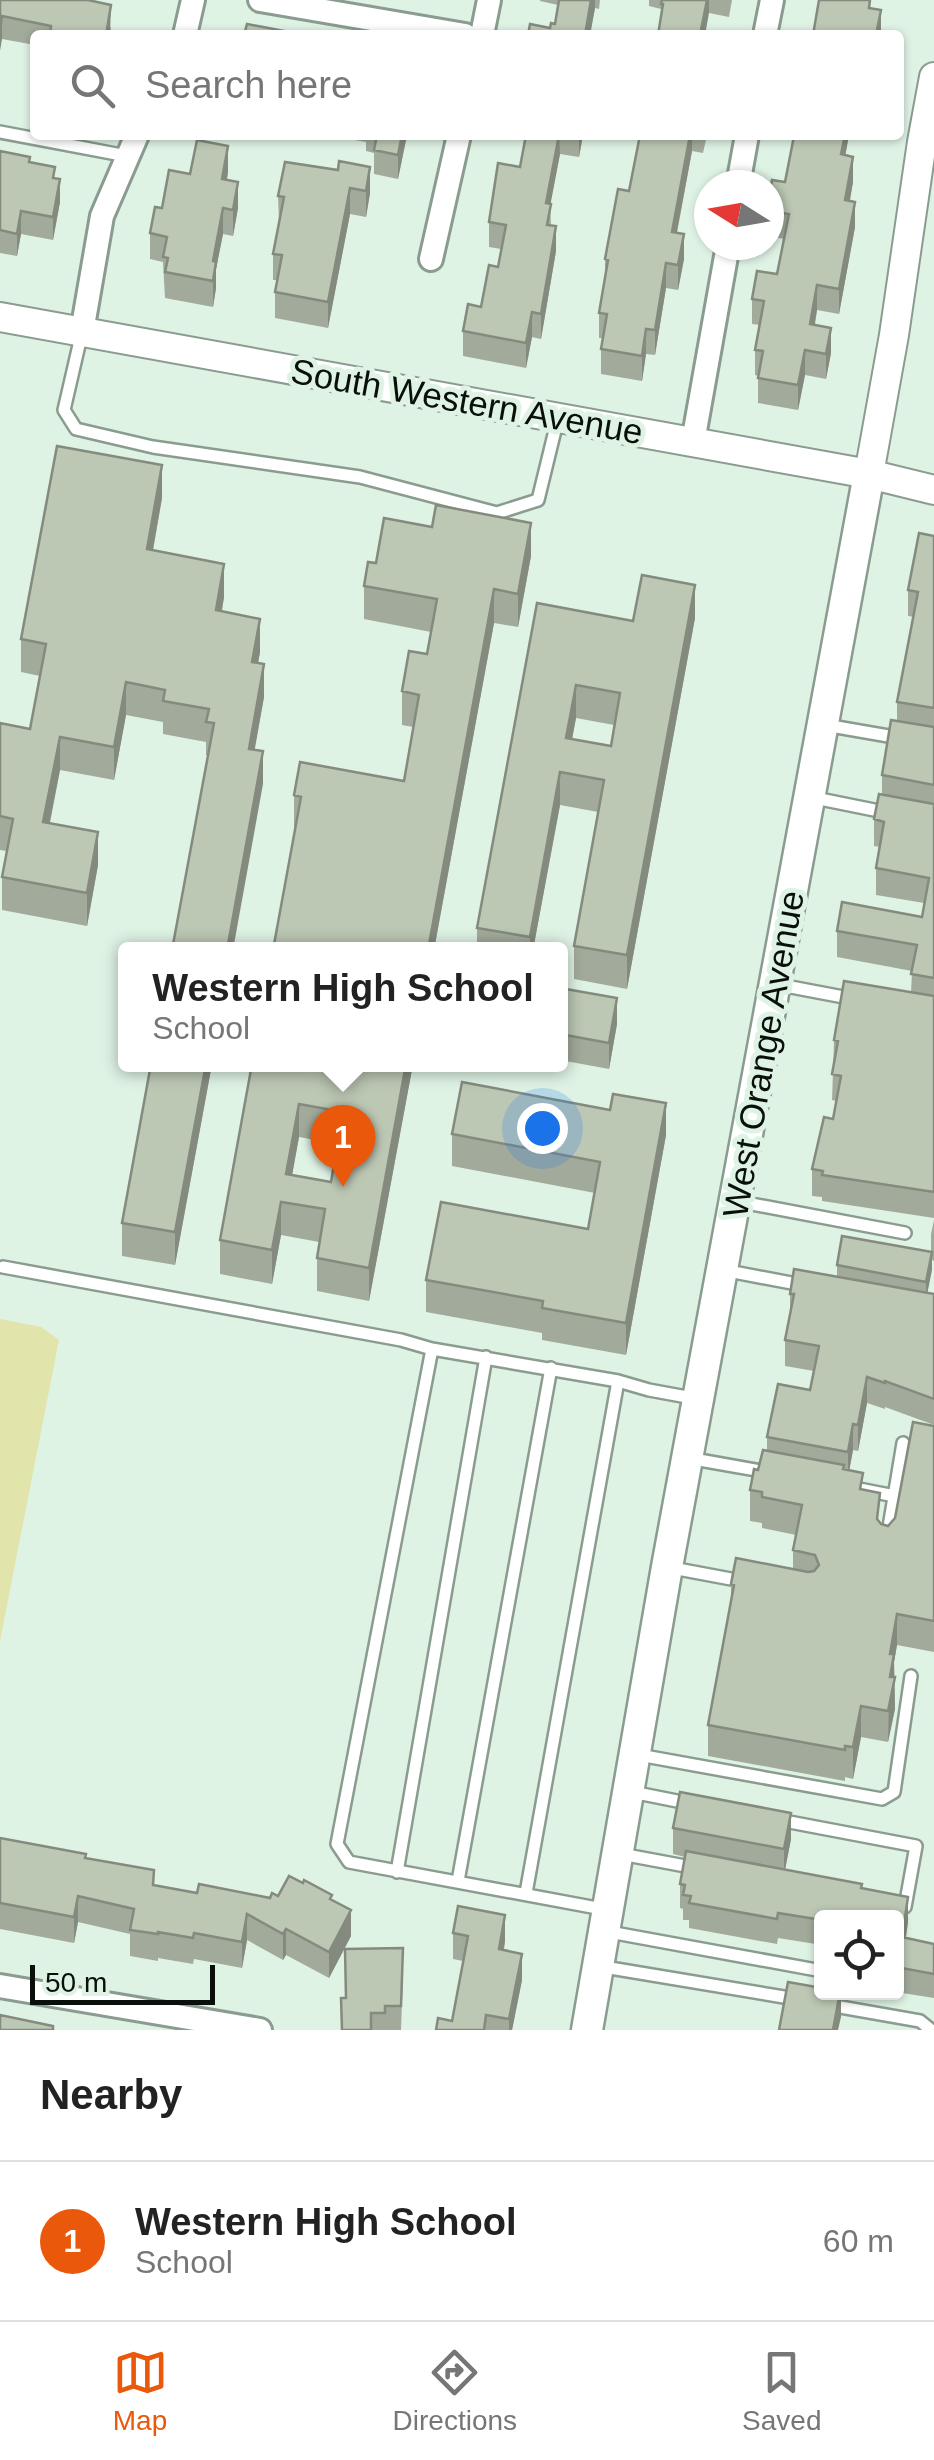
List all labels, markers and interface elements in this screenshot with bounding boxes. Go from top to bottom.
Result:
search box [30,30,904,140]
icon: search [65,58,120,113]
text: Search here [145,64,352,106]
north arrow [694,170,784,260]
street label: South Western Avenue [288,351,646,451]
street label: West Orange Avenue [715,887,811,1221]
popup [118,942,568,1072]
text: Western High School [152,967,534,1009]
text: School [152,1010,250,1046]
your location [517,1103,568,1154]
pin: 1 [310,1104,376,1187]
map controls [814,1910,904,2000]
button: locate [814,1910,904,2000]
scale bar [30,1960,215,2004]
text: 50 m [45,1967,107,1998]
text: Nearby [40,2071,182,2118]
text: Western High School [135,2201,516,2243]
text: 1 [64,2223,81,2259]
text: 60 m [823,2223,894,2259]
text: School [135,2244,233,2280]
tab: Map [113,2345,168,2437]
tab: Directions [393,2345,517,2437]
tab: Saved [742,2345,821,2437]

